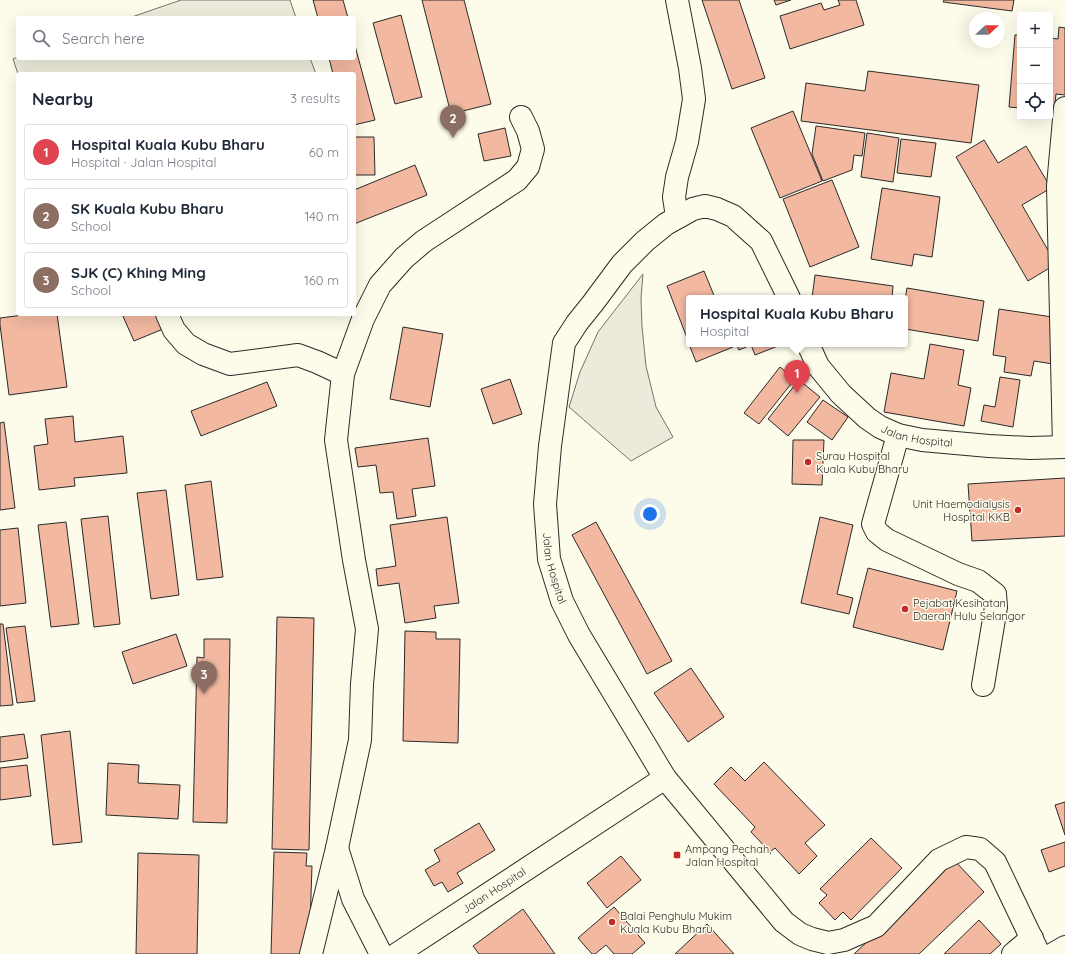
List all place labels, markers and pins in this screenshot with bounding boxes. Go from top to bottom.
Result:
pin: 2 [440,105,466,138]
pin: 1 [784,360,810,393]
place label: Surau Hospital Kuala Kubu Bharu [816,449,908,476]
marker: Surau Hospital Kuala Kubu Bharu [803,457,813,467]
place label: Unit Haemodialysis Hospital KKB [912,497,1010,524]
marker: Unit Haemodialysis Hospital KKB [1013,505,1023,515]
place label: Pejabat Kesihatan Daerah Hulu Selangor [913,596,1026,623]
marker: Pejabat Kesihatan Daerah Hulu Selangor [900,604,910,614]
pin: 3 [191,661,217,694]
place label: Ampang Pechah, Jalan Hospital [685,842,771,869]
marker: Ampang Pechah, Jalan Hospital [672,850,682,860]
place label: Balai Penghulu Mukim Kuala Kubu Bharu [620,909,732,936]
marker: Balai Penghulu Mukim Kuala Kubu Bharu [607,917,617,927]

